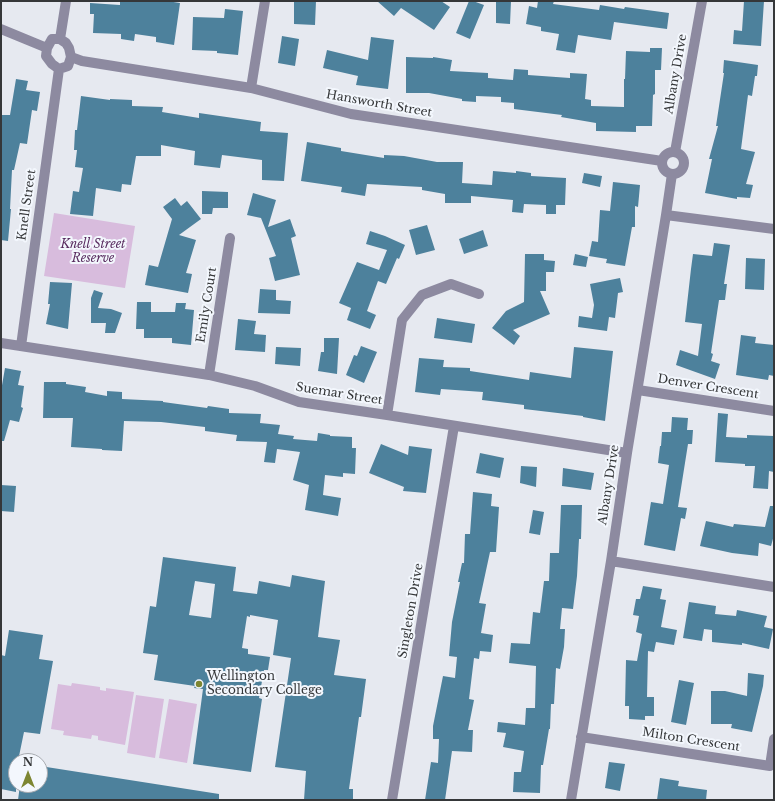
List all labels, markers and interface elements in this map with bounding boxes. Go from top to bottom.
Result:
street label: Albany Drive [662,33,690,115]
street label: Hansworth Street [325,88,433,120]
street label: Knell Street [15,168,39,242]
park label: Knell Street Reserve [61,238,125,266]
street label: Emily Court [194,266,220,344]
street label: Denver Crescent [656,372,760,402]
street label: Suemar Street [295,380,383,408]
street label: Albany Drive [596,444,622,526]
street label: Singleton Drive [396,562,426,660]
place label: Wellington Secondary College [207,670,322,698]
marker: Wellington Secondary College [194,679,204,689]
street label: Milton Crescent [641,725,741,755]
north arrow [8,753,48,793]
text: N [23,755,33,769]

